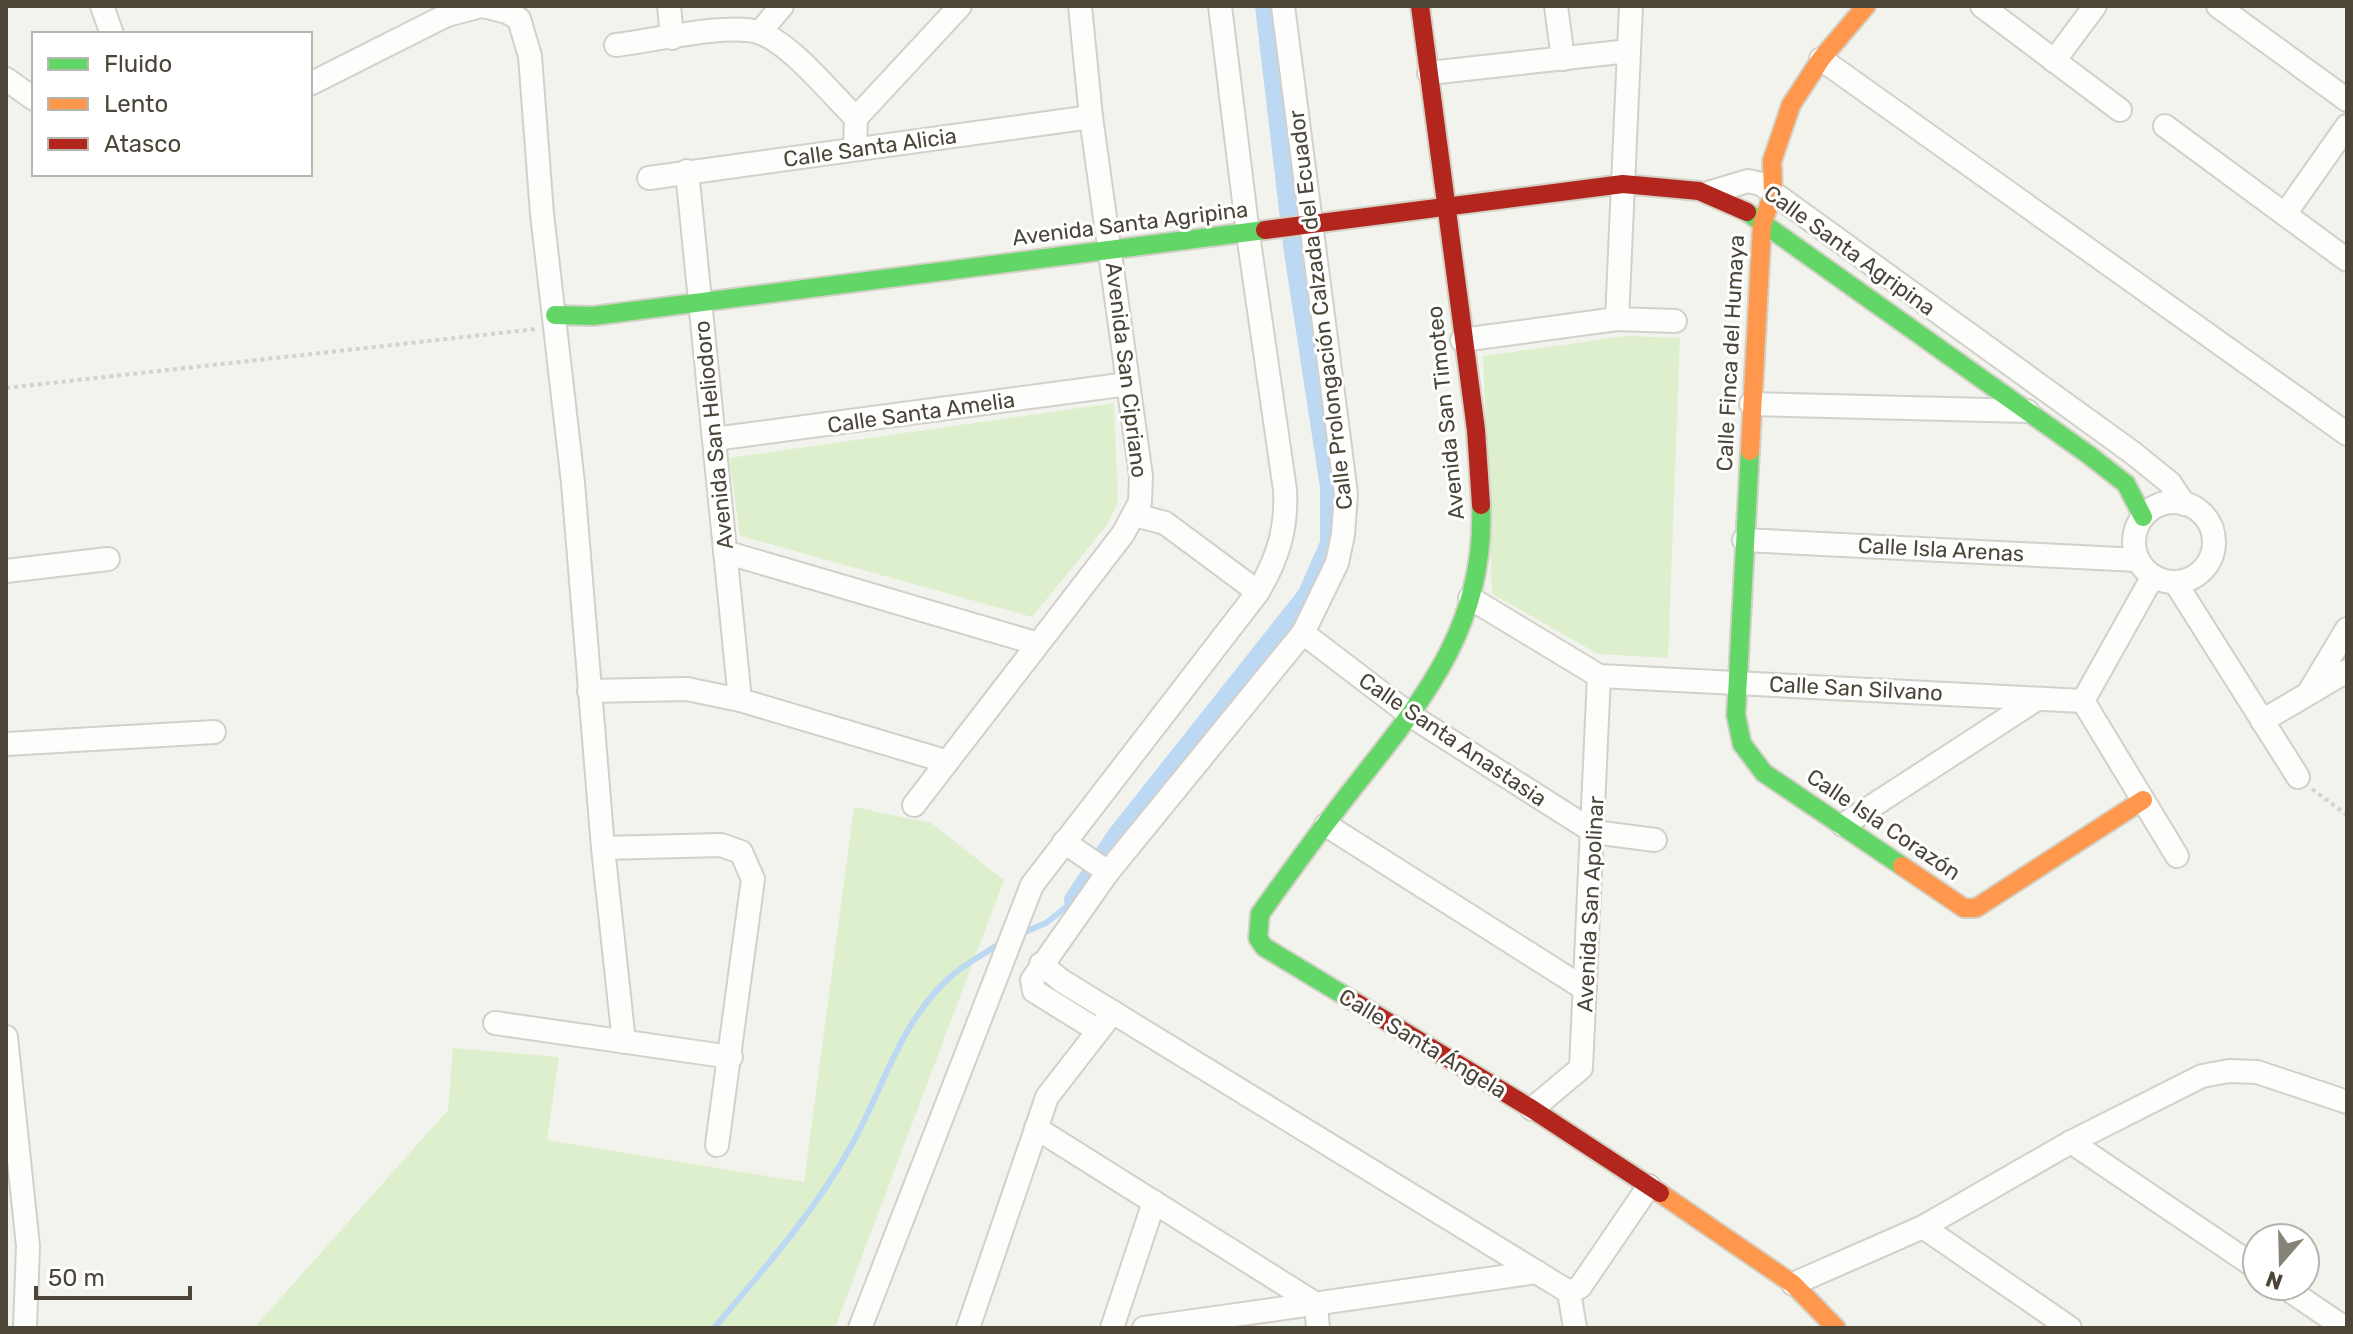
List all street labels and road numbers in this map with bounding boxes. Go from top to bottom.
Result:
street label: Calle Prolongación Calzada del Ecuador [1282,108,1358,511]
street label: Calle Santa Alicia [782,122,958,173]
street label: Calle Santa Agripina [1759,179,1941,322]
street label: Avenida Santa Agripina [1011,196,1249,251]
street label: Calle Finca del Humaya [1711,234,1750,472]
street label: Avenida San Cipriano [1100,261,1153,479]
street label: Avenida San Timoteo [1421,305,1470,521]
street label: Avenida San Heliodoro [688,319,739,551]
street label: Calle Santa Amelia [826,386,1017,439]
street label: Calle Isla Arenas [1857,532,2025,567]
street label: Calle Santa Anastasia [1354,667,1552,812]
street label: Calle San Silvano [1768,670,1944,707]
street label: Calle Isla Corazón [1802,763,1966,886]
street label: Avenida San Apolinar [1571,795,1610,1013]
street label: Calle Santa Ángela [1334,983,1511,1104]

